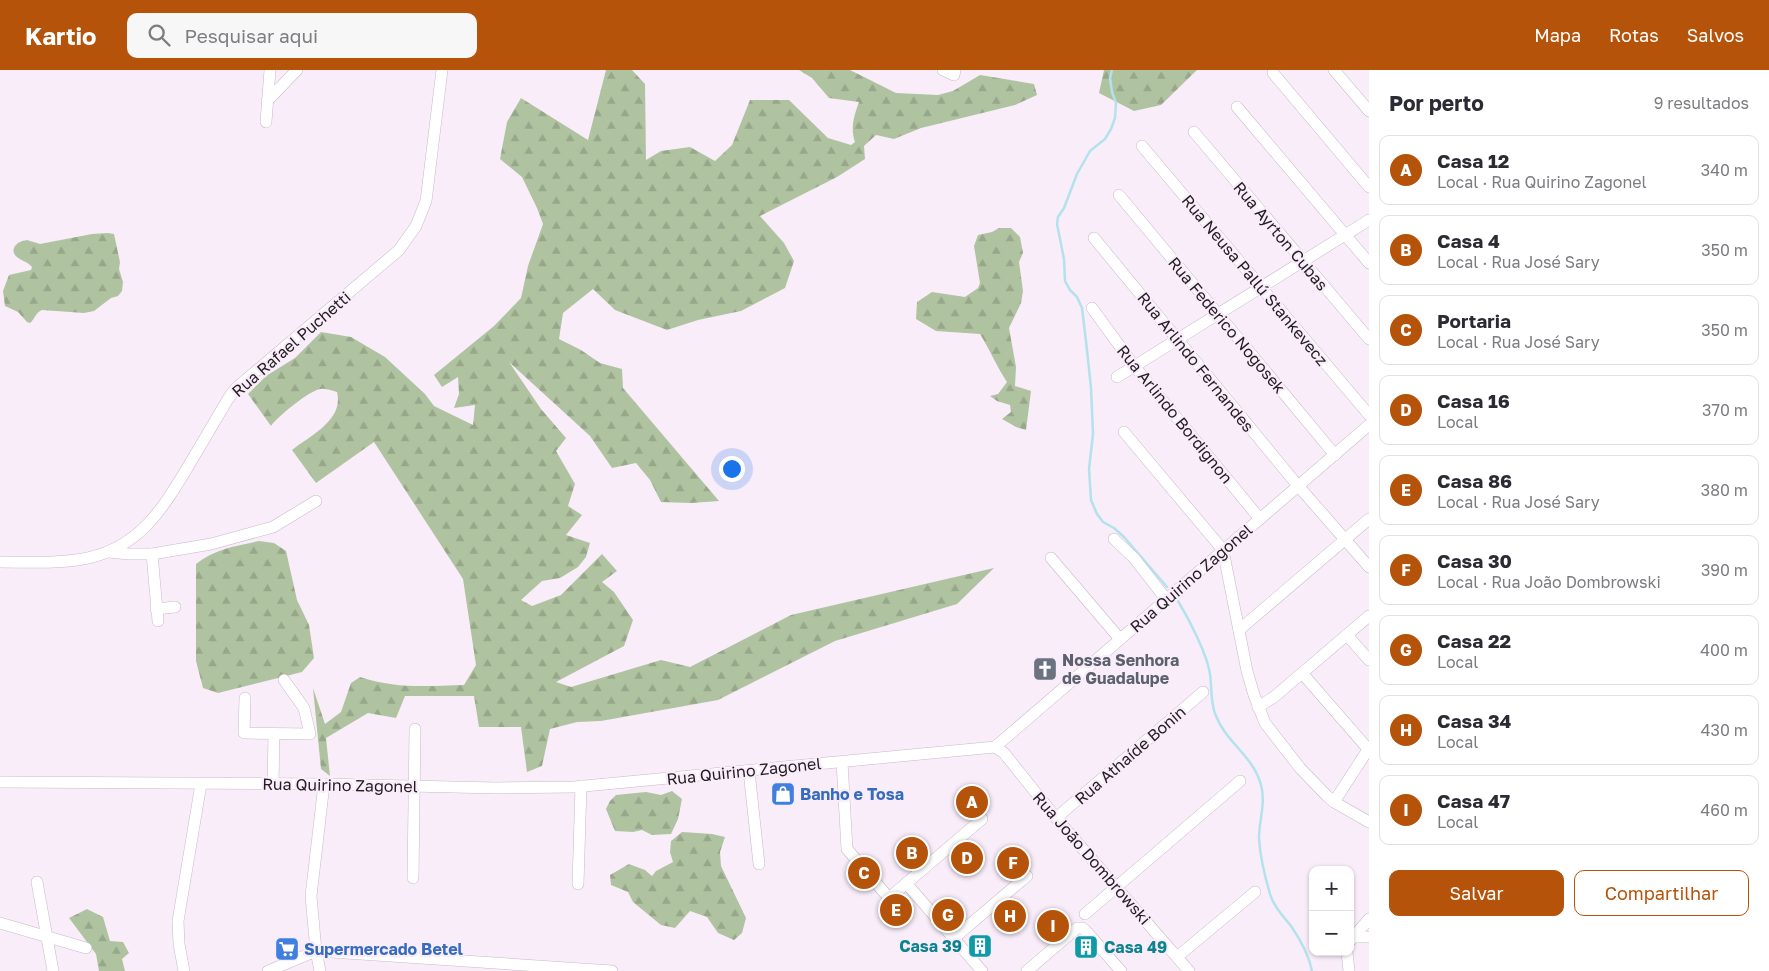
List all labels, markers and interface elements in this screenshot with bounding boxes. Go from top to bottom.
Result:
search box [127,13,477,58]
text: Kartio [25,21,97,50]
icon: search [145,21,173,49]
text: Pesquisar aqui [185,24,318,47]
text: Mapa [1534,24,1581,46]
text: Rotas [1609,24,1659,46]
text: Salvos [1687,24,1744,46]
text: Por perto [1389,90,1484,116]
text: 9 resultados [1654,93,1749,113]
text: Casa 12 [1437,149,1509,172]
text: A [1400,160,1412,180]
text: 340 m [1701,160,1748,180]
text: Local · Rua Quirino Zagonel [1437,172,1647,192]
street label: Rua Ayrton Cubas [1230,177,1332,295]
street label: Rua Neusa Pallú Stankevecz [1178,190,1332,370]
text: Casa 4 [1437,229,1500,252]
text: B [1400,240,1412,260]
text: 350 m [1701,240,1748,260]
text: Local · Rua José Sary [1437,252,1600,272]
street label: Rua Federico Nogosek [1164,253,1290,397]
street label: Rua Rafael Puchetti [227,287,355,401]
street label: Rua Arlindo Fernandes [1133,288,1259,436]
text: Portaria [1437,309,1511,332]
text: C [1400,320,1412,340]
text: 350 m [1701,320,1748,340]
text: Local · Rua José Sary [1437,332,1600,352]
street label: Rua Arlindo Bordignon [1113,341,1237,487]
text: Casa 16 [1437,389,1510,412]
text: D [1400,400,1412,420]
text: 370 m [1702,400,1748,420]
text: Local [1437,412,1478,432]
your location [719,456,745,482]
text: Casa 86 [1437,469,1512,492]
text: E [1401,480,1411,500]
text: 380 m [1701,480,1748,500]
text: Local · Rua José Sary [1437,492,1600,512]
street label: Rua Quirino Zagonel [1126,519,1256,637]
text: Casa 30 [1437,549,1512,572]
text: F [1401,560,1411,580]
text: 390 m [1701,560,1748,580]
text: Local · Rua João Dombrowski [1437,572,1661,592]
text: Casa 22 [1437,629,1511,652]
text: G [1400,640,1412,660]
text: 400 m [1700,640,1748,660]
place label: Nossa Senhora de Guadalupe [1062,650,1179,688]
text: Local [1437,652,1478,672]
church icon: Nossa Senhora de Guadalupe [1032,656,1058,682]
street label: Rua Athaíde Bonin [1070,701,1190,809]
text: Casa 34 [1437,709,1511,732]
text: H [1400,720,1412,740]
text: 430 m [1701,720,1748,740]
text: Local [1437,732,1478,752]
street label: Rua Quirino Zagonel [666,753,822,789]
street label: Rua Quirino Zagonel [262,774,418,796]
shop icon: Banho e Tosa [770,781,796,807]
pin: A [956,783,988,821]
place label: Banho e Tosa [800,784,904,804]
street label: Rua João Dombrowski [1029,787,1155,929]
text: Casa 47 [1437,789,1510,812]
text: I [1403,800,1409,820]
text: 460 m [1700,800,1748,820]
text: Local [1437,812,1478,832]
pin: B [896,834,928,872]
pin: D [951,839,983,877]
pin: F [997,844,1029,882]
pin: C [848,854,880,892]
map controls [1309,866,1354,956]
button: + [1309,866,1354,911]
button: Salvar [1389,870,1564,916]
button: Compartilhar [1574,870,1749,916]
pin: E [880,891,912,929]
pin: G [932,896,964,934]
pin: H [994,897,1026,935]
pin: I [1037,907,1069,945]
button: − [1309,911,1354,956]
building icon: Casa 39 [967,933,993,959]
building icon: Casa 49 [1073,934,1099,960]
supermarket icon: Supermercado Betel [274,936,300,962]
place label: Casa 39 [899,936,962,956]
place label: Casa 49 [1104,937,1167,957]
place label: Supermercado Betel [304,939,464,959]

